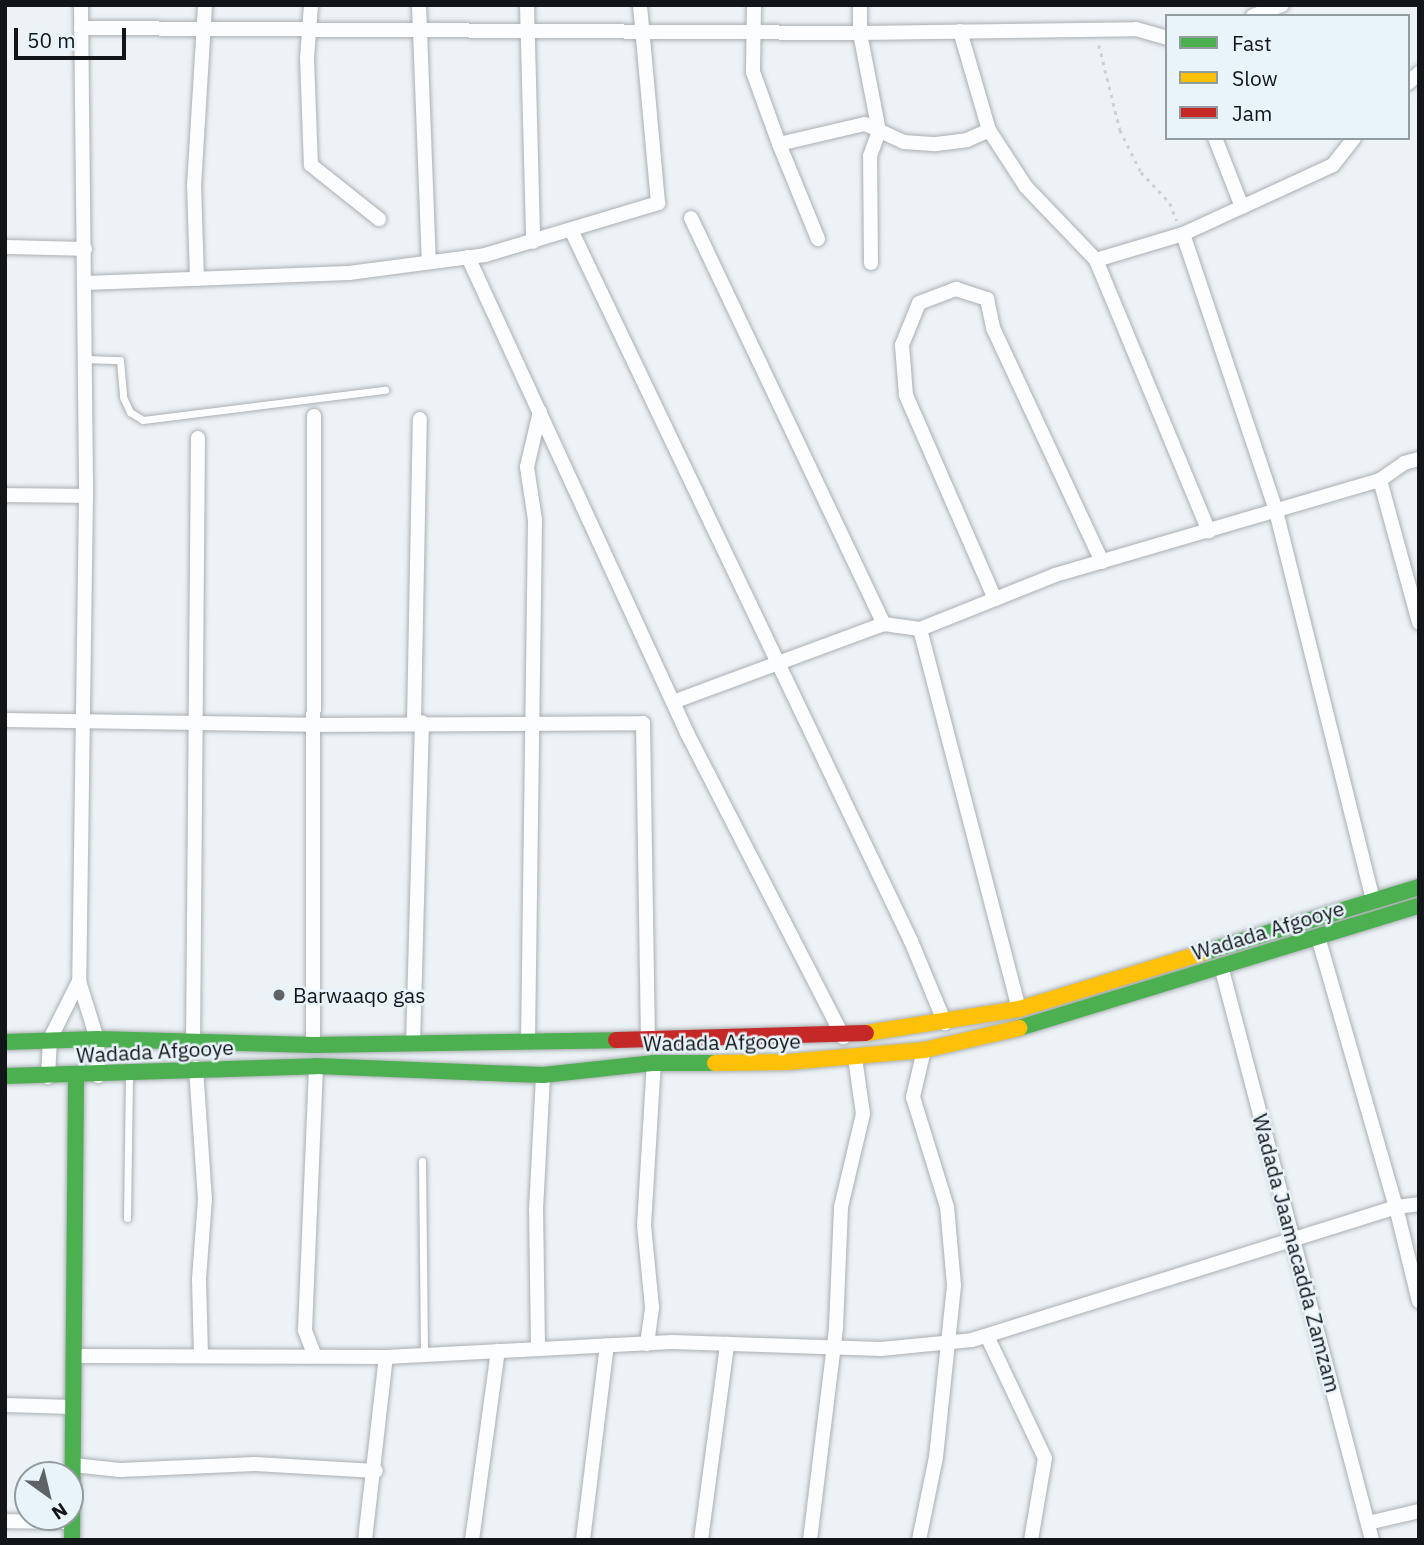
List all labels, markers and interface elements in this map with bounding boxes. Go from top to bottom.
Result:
scale bar [18,14,130,58]
legend [1165,14,1410,140]
text: 50 m [27,26,76,54]
text: Fast [1232,29,1272,57]
text: Slow [1232,64,1278,92]
text: Jam [1232,99,1272,127]
street label: Wadada Afgooye [1189,895,1347,965]
place label: Barwaaqo gas [293,982,425,1008]
marker: Barwaaqo gas [271,987,287,1003]
street label: Wadada Afgooye [643,1028,801,1056]
street label: Wadada Afgooye [75,1034,235,1068]
street label: Wadada Jaamacadda Zamzam [1248,1111,1346,1395]
north arrow [14,1461,84,1531]
text: N [47,1498,72,1526]

